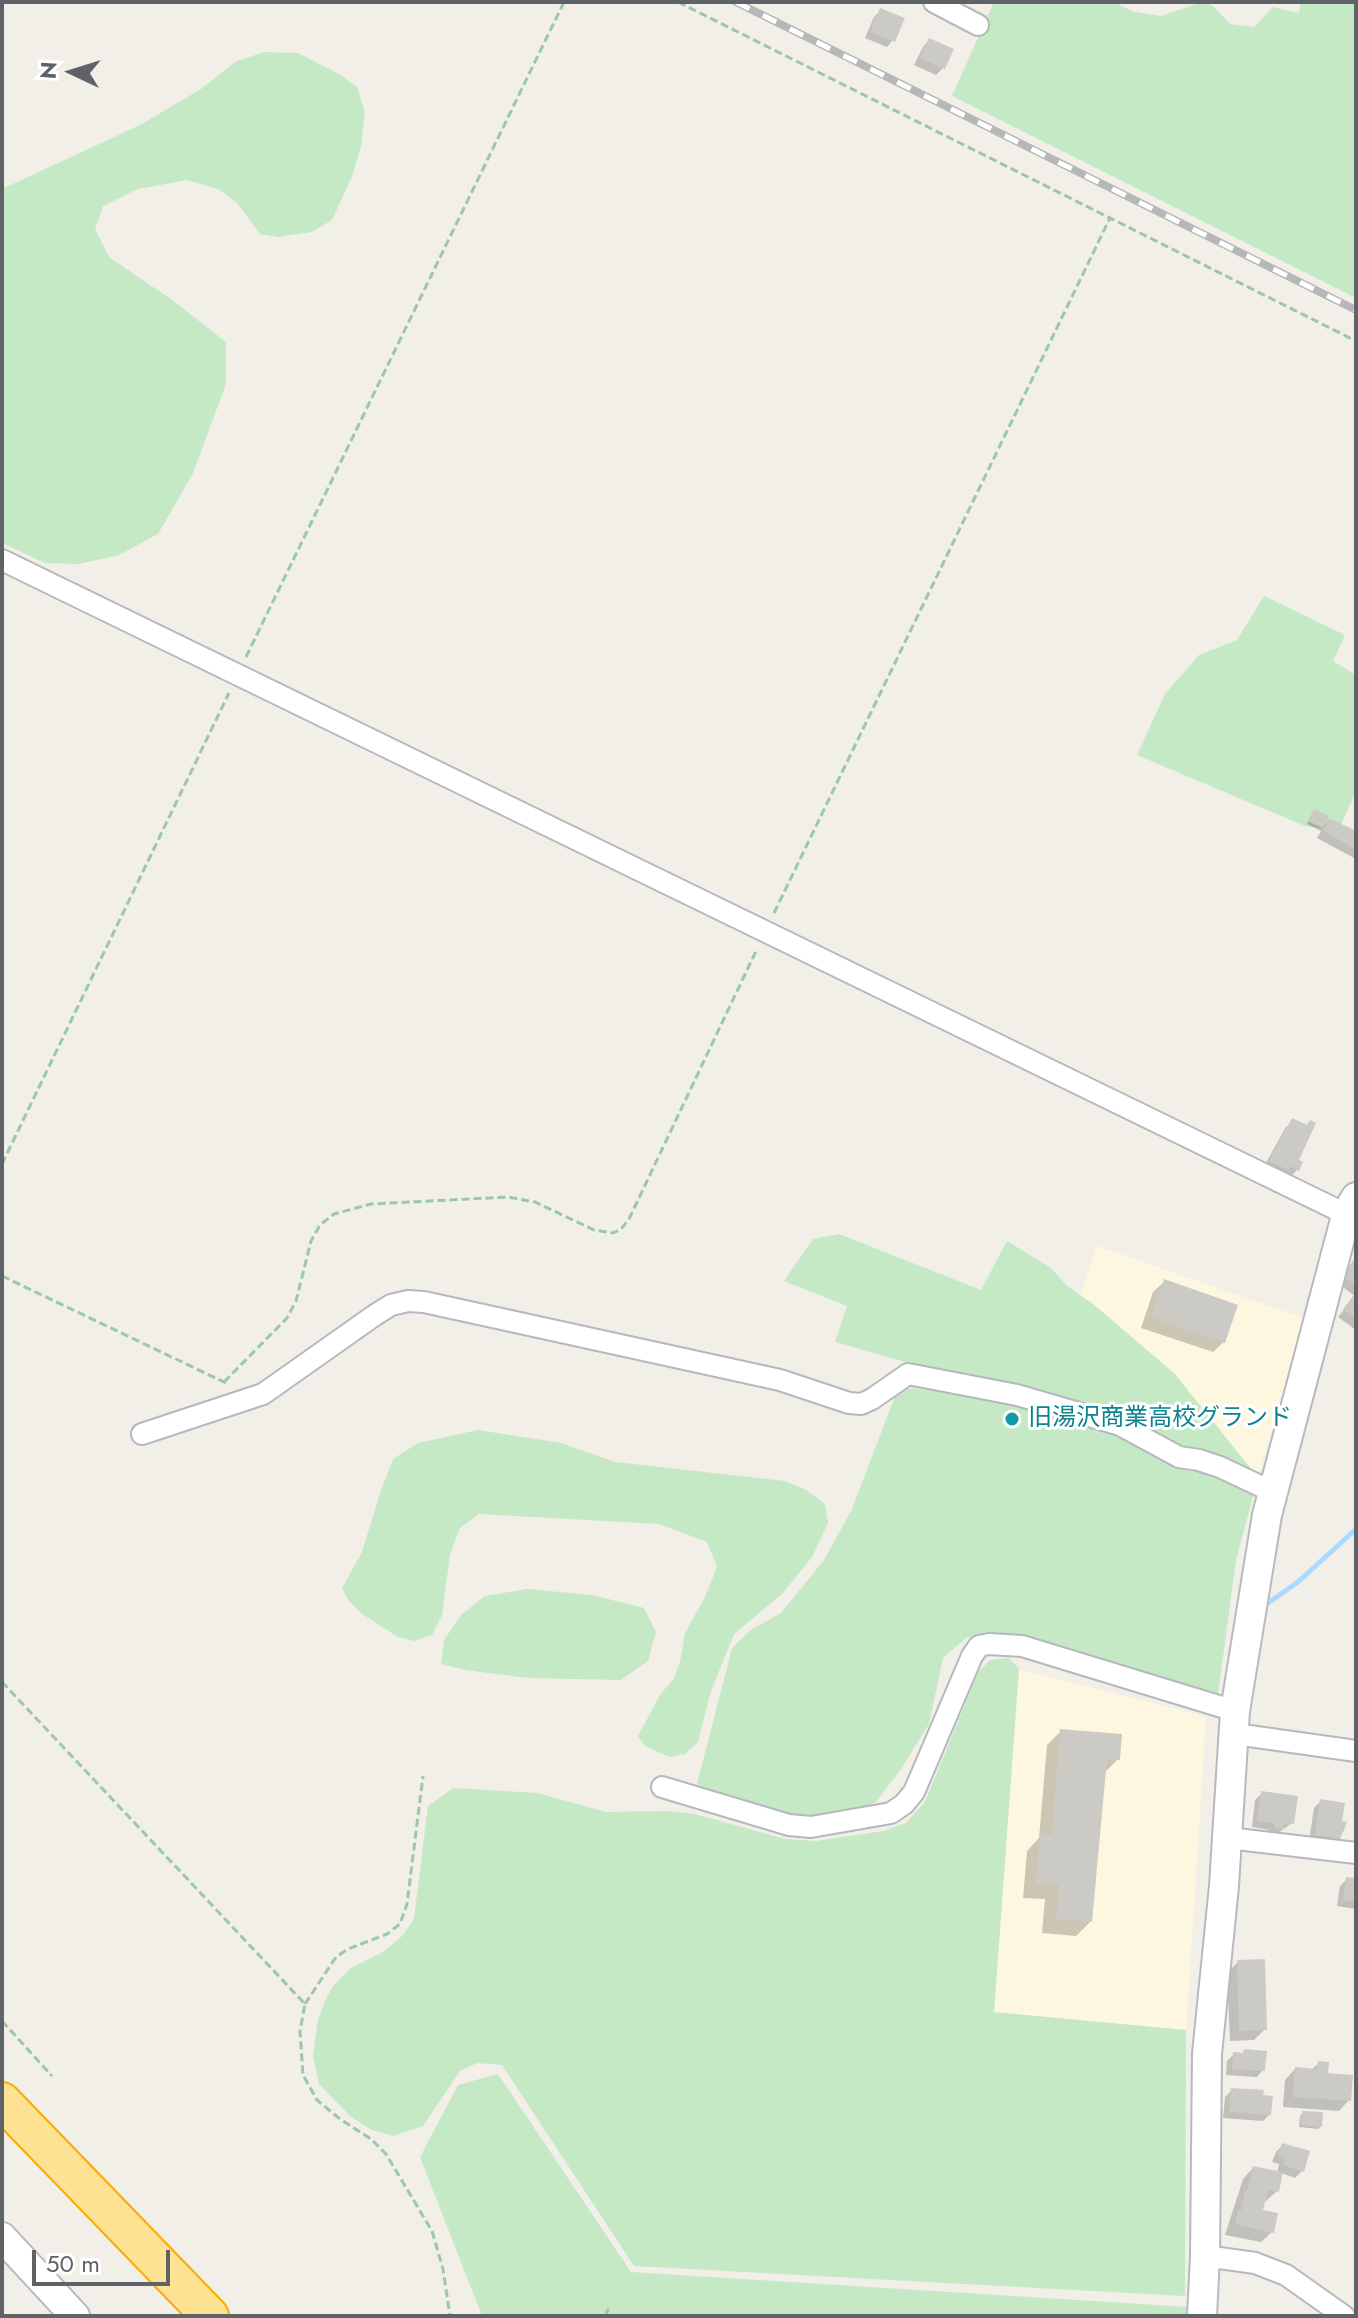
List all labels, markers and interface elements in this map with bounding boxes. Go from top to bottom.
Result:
north arrow [32,32,112,112]
text: N [31,60,65,80]
place label: 旧湯沢商業高校グランド [1028,1405,1292,1433]
marker: 旧湯沢商業高校グランド [1003,1410,1021,1428]
scale bar [36,2234,174,2284]
text: 50 m [46,2246,100,2281]

